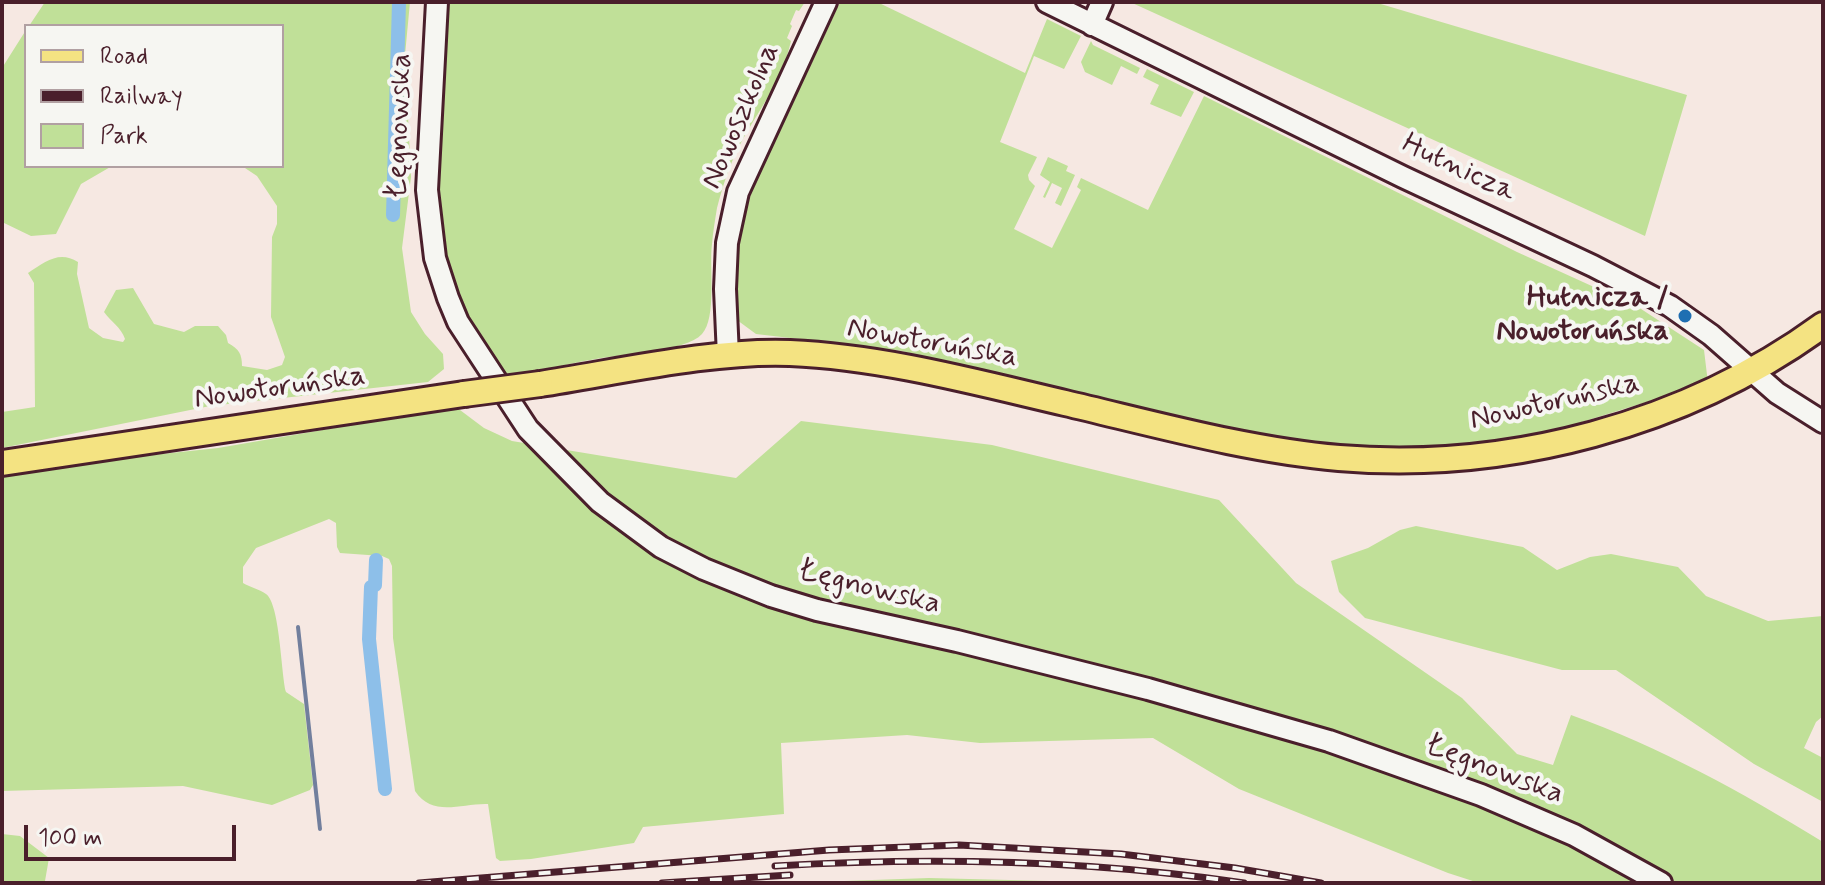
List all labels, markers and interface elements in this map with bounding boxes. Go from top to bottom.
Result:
legend [24,24,284,168]
street label: Nowoszkolna [695,39,789,195]
text: Road [100,41,148,72]
street label: Łęgnowska [380,53,422,199]
text: Railway [100,81,183,112]
text: Park [100,121,148,152]
street label: Hutnicza [1395,127,1521,211]
place label: Hutnicza / Nowotoruńska [1496,281,1669,352]
marker: Hutnicza / Nowotoruńska [1676,307,1694,325]
street label: Nowotoruńska [844,311,1020,377]
street label: Nowotoruńska [192,359,368,419]
street label: Nowotoruńska [1467,366,1643,440]
street label: Łęgnowska [794,554,944,624]
street label: Łęgnowska [1420,728,1568,814]
scale bar [28,809,240,859]
text: 100 m [38,823,102,854]

